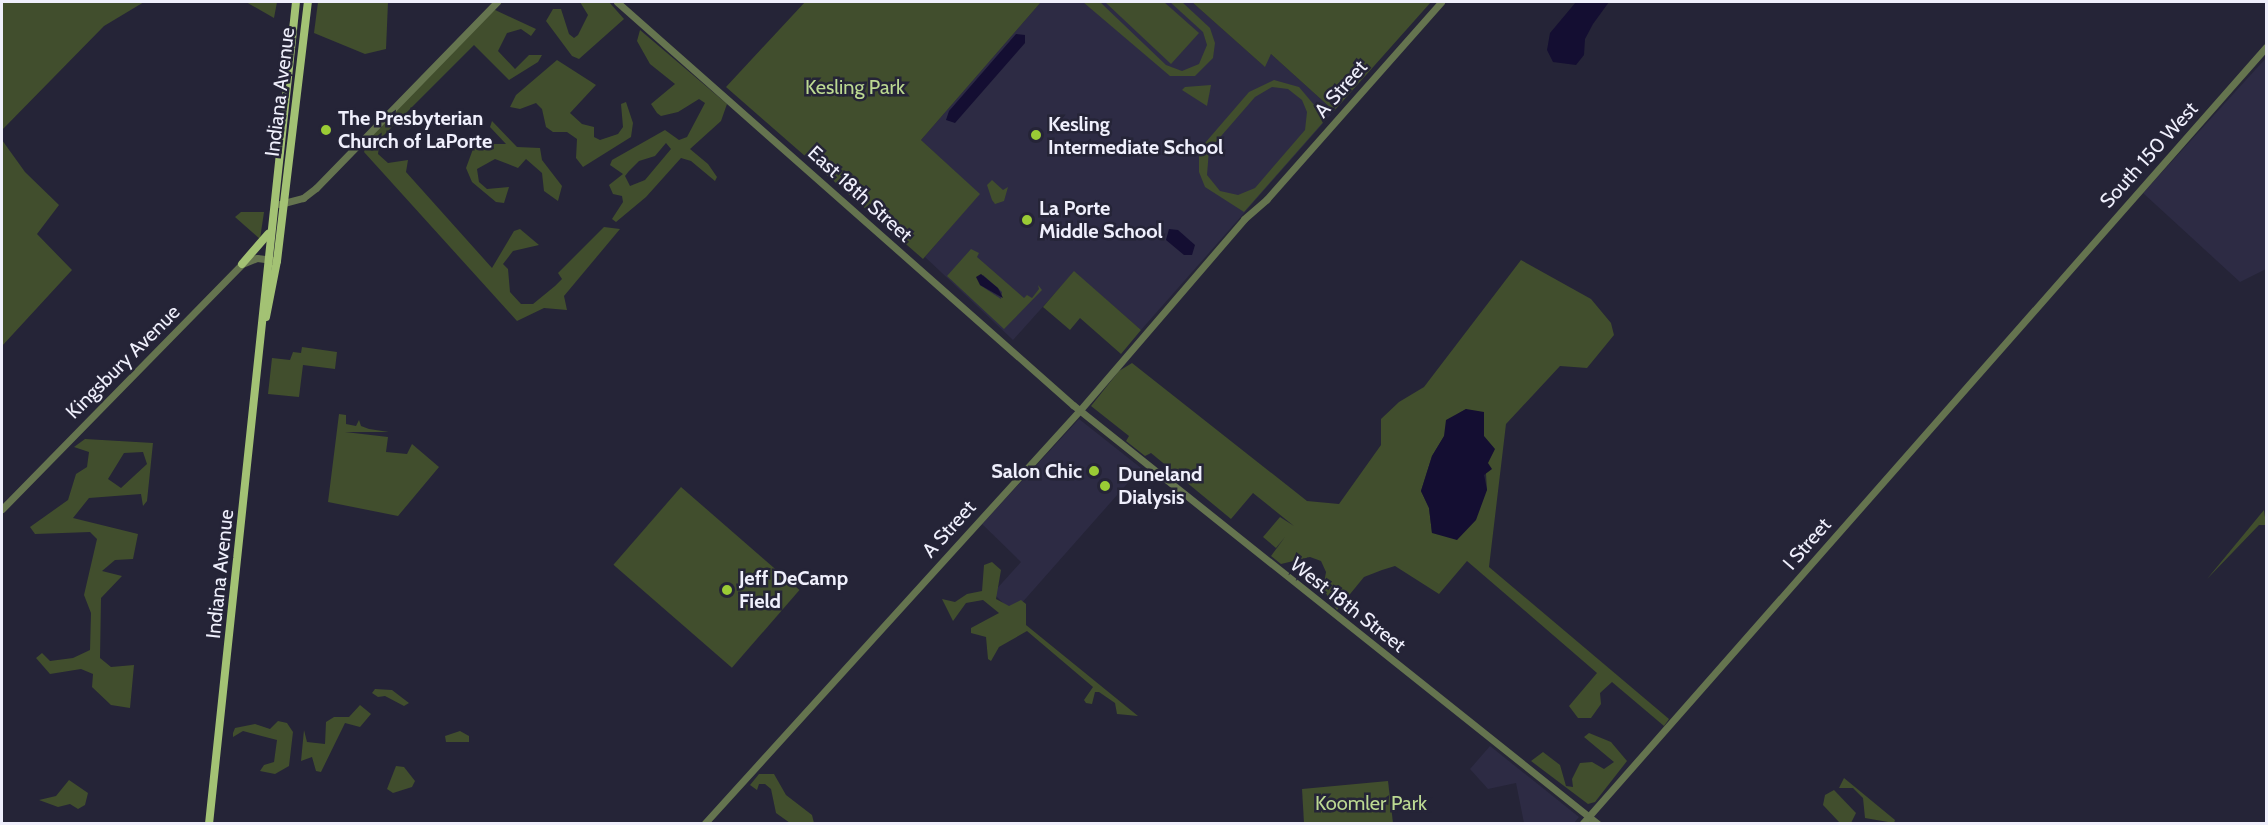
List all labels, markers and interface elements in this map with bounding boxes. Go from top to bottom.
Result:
street label: Indiana Avenue [260,26,300,158]
street label: A Street [1310,55,1372,123]
park label: Kesling Park [805,75,905,99]
street label: South 150 West [2095,97,2203,213]
place label: The Presbyterian Church of LaPorte [338,106,492,153]
place label: Kesling Intermediate School [1048,112,1223,159]
marker: The Presbyterian Church of LaPorte [319,123,333,137]
marker: Kesling Intermediate School [1029,128,1043,142]
street label: East 18th Street [803,141,917,247]
place label: La Porte Middle School [1039,196,1163,243]
marker: La Porte Middle School [1020,213,1034,227]
street label: Kingsbury Avenue [61,300,185,424]
place label: Salon Chic [991,459,1082,483]
place label: Duneland Dialysis [1118,462,1202,509]
marker: Salon Chic [1087,464,1101,478]
marker: Duneland Dialysis [1096,477,1114,495]
street label: A Street [917,496,981,562]
street label: Indiana Avenue [201,508,239,640]
street label: I Street [1778,513,1836,575]
street label: West 18th Street [1285,552,1411,658]
place label: Jeff DeCamp Field [739,566,848,613]
marker: Jeff DeCamp Field [720,583,734,597]
park label: Koomler Park [1315,791,1427,815]

